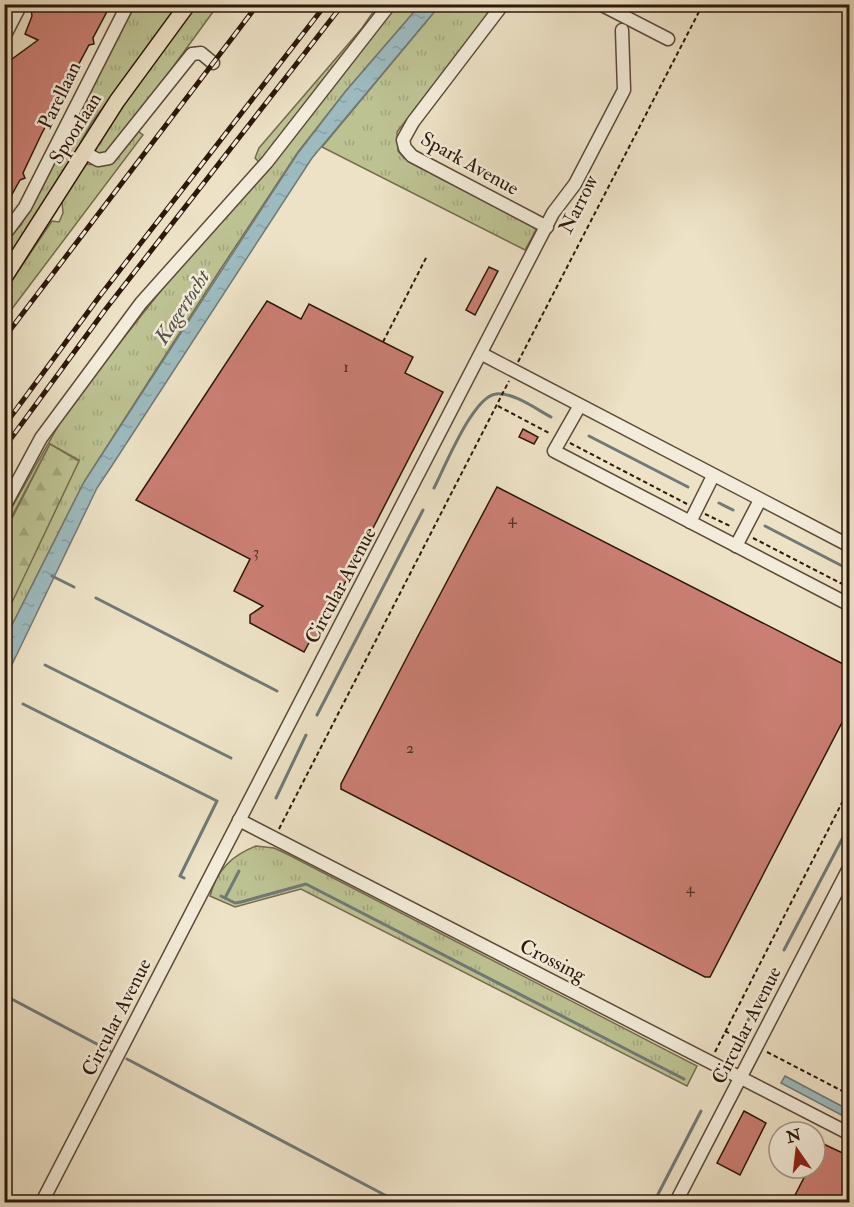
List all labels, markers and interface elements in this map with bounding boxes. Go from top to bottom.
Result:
street label: Parellaan [32,57,87,133]
street label: Spoorlaan [44,88,108,169]
street label: Spark Avenue [416,126,523,202]
street label: Narrow [553,170,604,238]
water label: Kagertocht [148,264,217,350]
house number: 1 [343,357,349,377]
house number: 4 [508,509,518,529]
street label: Circular Avenue [299,523,382,648]
house number: 3 [253,542,259,562]
house number: 2 [406,738,414,758]
house number: 4 [686,878,696,898]
street label: Crossing [516,933,591,988]
street label: Circular Avenue [76,954,157,1080]
street label: Circular Avenue [706,962,787,1088]
north arrow [767,1120,827,1180]
text: N [783,1125,804,1148]

